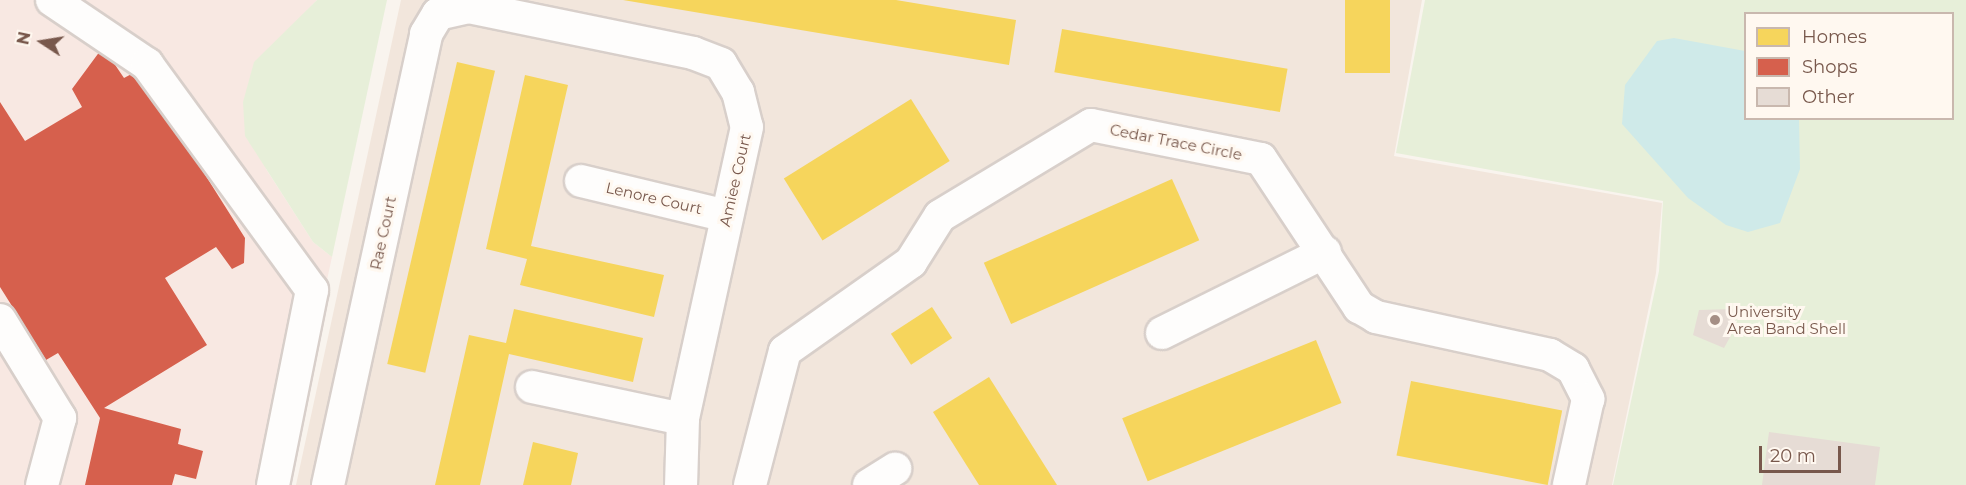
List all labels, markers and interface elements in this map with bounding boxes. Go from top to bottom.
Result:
north arrow [12,12,72,72]
legend [1744,12,1954,120]
text: Homes [1802,26,1867,48]
text: N [13,30,35,46]
text: Shops [1802,56,1858,78]
text: Other [1802,86,1855,108]
street label: Cedar Trace Circle [1108,120,1244,164]
street label: Amiee Court [716,132,754,228]
street label: Lenore Court [604,178,704,218]
street label: Rae Court [366,195,400,271]
place label: University Area Band Shell [1727,302,1846,337]
marker: University Area Band Shell [1708,313,1722,327]
scale bar [1762,434,1844,472]
text: 20 m [1770,445,1816,467]

